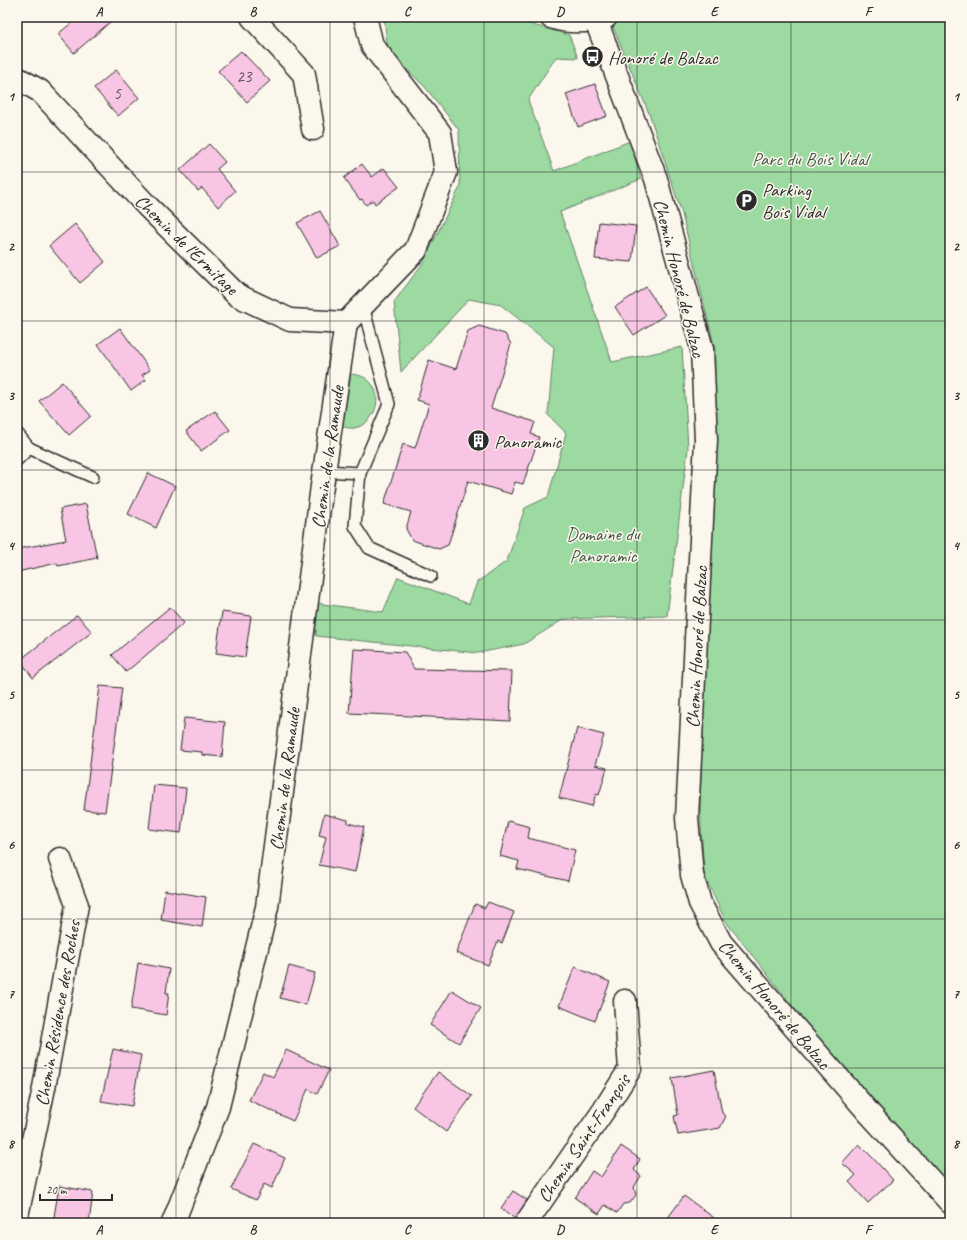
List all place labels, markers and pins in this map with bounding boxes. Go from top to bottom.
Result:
bus stop icon: Honoré de Balzac [580,44,606,70]
place label: Honoré de Balzac [608,46,719,70]
place label: Parking Bois Vidal [762,178,829,224]
parking icon: Parking Bois Vidal [734,187,760,213]
building icon: Panoramic [465,428,491,454]
place label: Panoramic [494,430,562,454]

